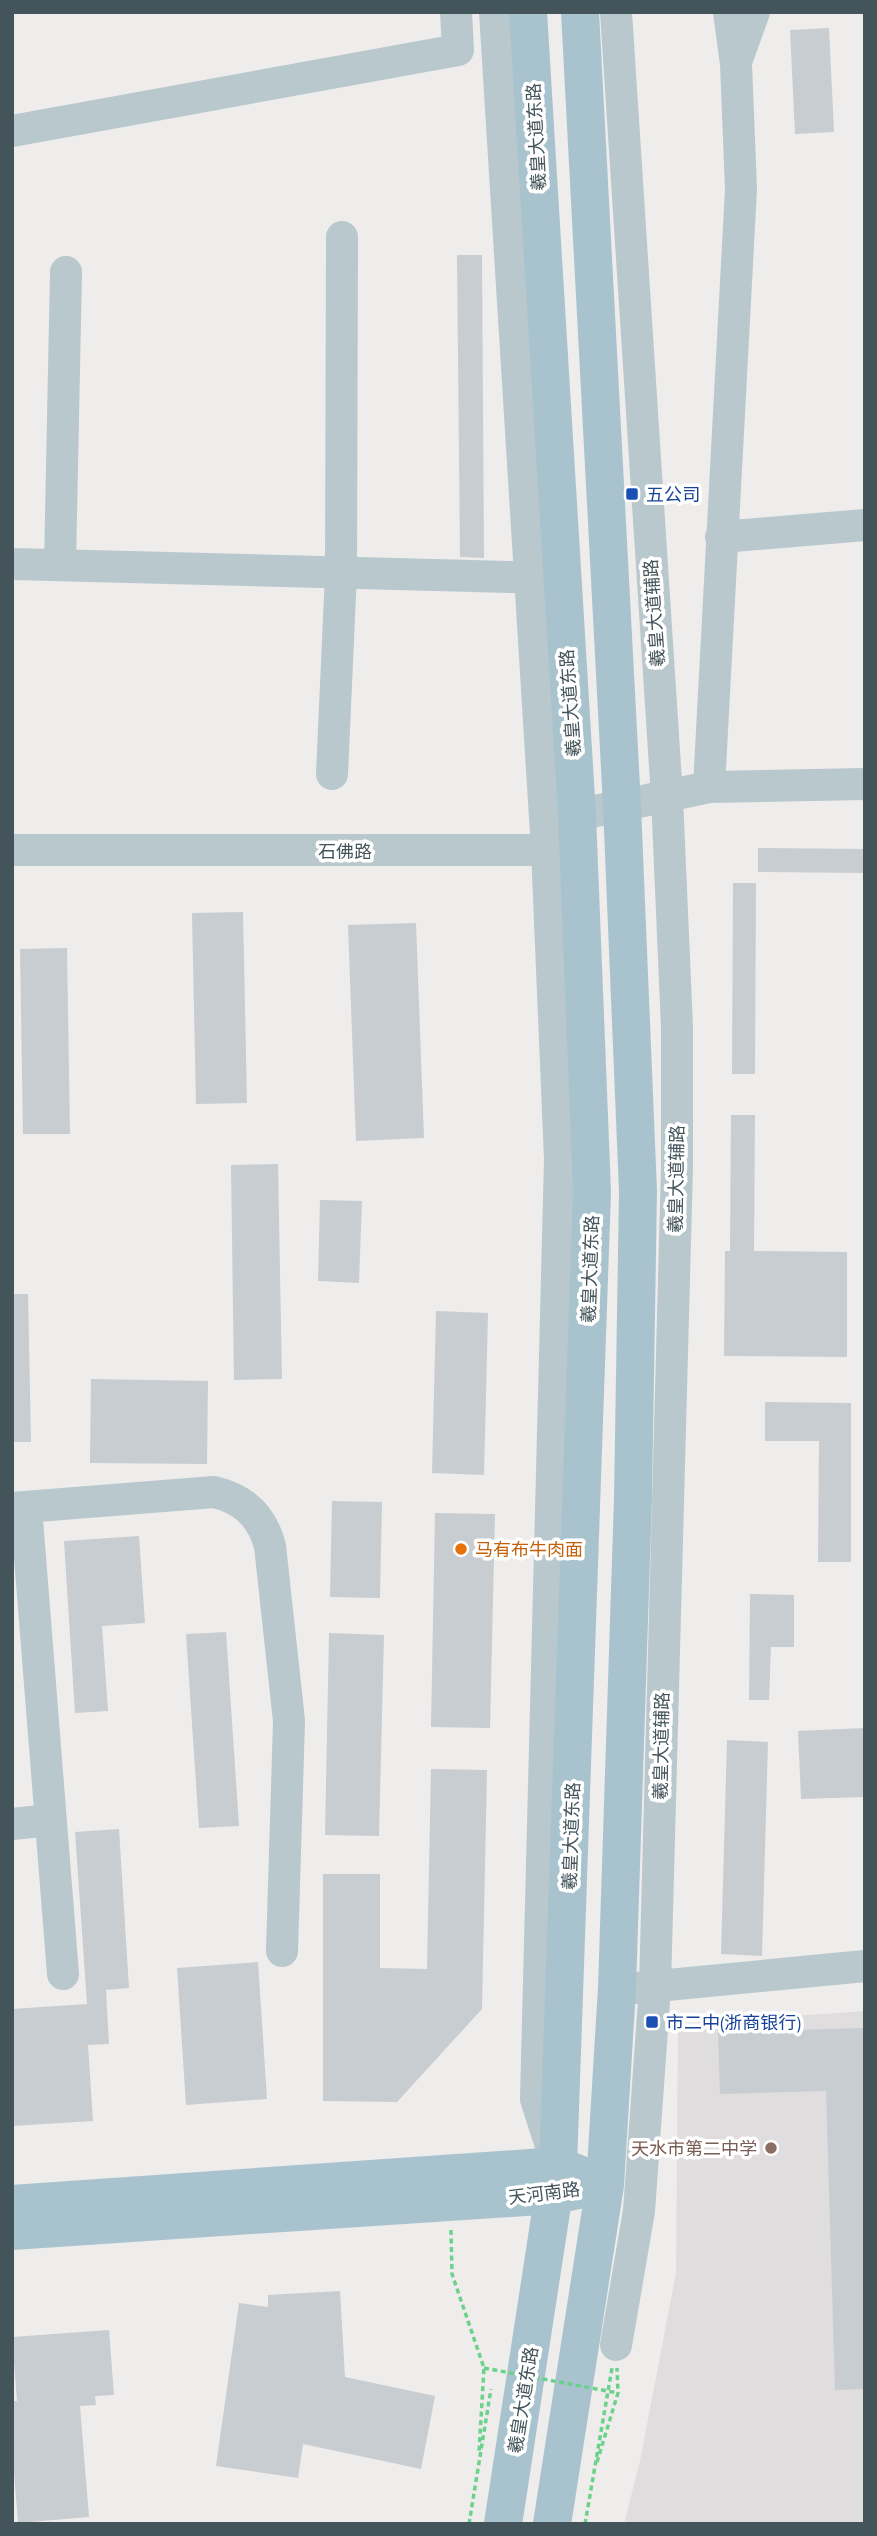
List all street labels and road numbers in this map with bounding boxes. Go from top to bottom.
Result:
street label: 羲皇大道东路 [522,82,550,192]
street label: 羲皇大道辅路 [639,558,669,668]
street label: 羲皇大道东路 [555,648,585,758]
street label: 石佛路 [318,840,372,863]
street label: 羲皇大道辅路 [664,1125,688,1233]
street label: 羲皇大道东路 [577,1215,603,1323]
street label: 羲皇大道辅路 [649,1692,673,1800]
street label: 羲皇大道东路 [558,1782,584,1890]
street label: 天河南路 [507,2177,581,2209]
street label: 羲皇大道东路 [503,2345,543,2455]

